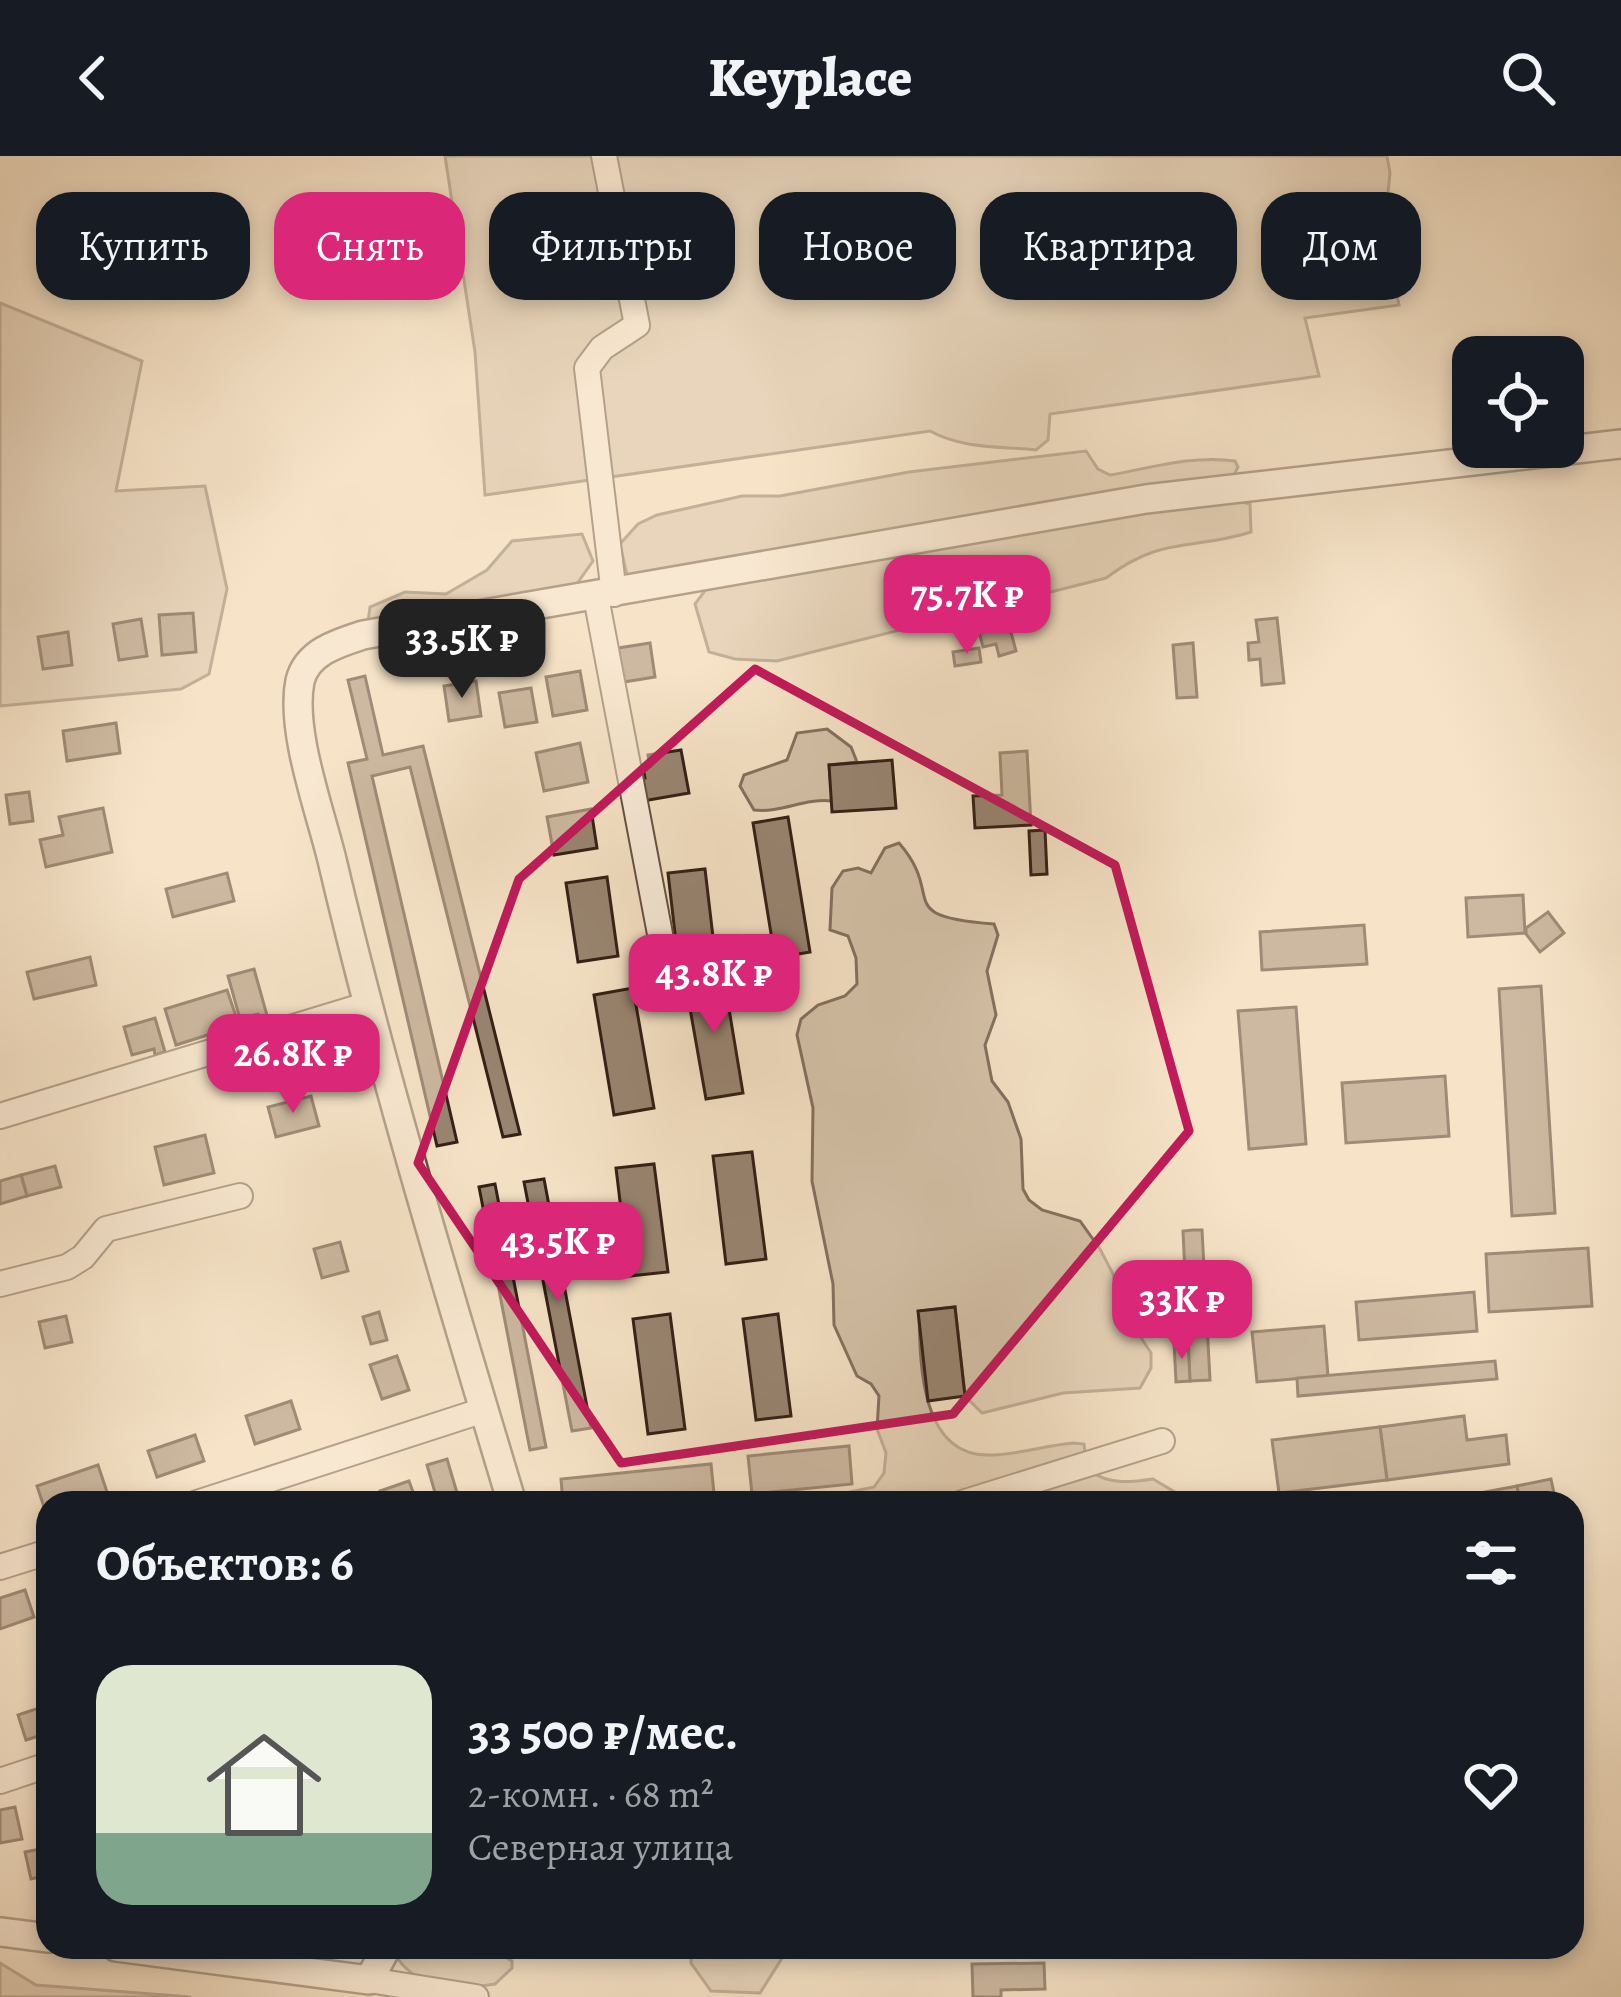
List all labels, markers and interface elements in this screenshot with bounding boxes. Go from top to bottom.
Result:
text: Keyplace [708,41,913,115]
icon: back [60,45,126,111]
icon: search [1495,45,1561,111]
chip: Купить [36,192,250,300]
chip: Снять [274,192,465,300]
chip: Фильтры [489,192,735,300]
chip: Новое [759,192,956,300]
chip: Квартира [980,192,1237,300]
chip: Дом [1261,192,1421,300]
map controls [1452,336,1584,468]
button: locate [1452,336,1584,468]
pin: 75.7K ₽ [856,555,1078,657]
text: 75.7K ₽ [911,567,1023,620]
pin: 33.5K ₽ [351,599,573,701]
text: 33.5K ₽ [405,611,519,664]
pin: 43.8K ₽ [603,934,825,1036]
text: 43.8K ₽ [656,946,772,999]
pin: 26.8K ₽ [182,1014,404,1116]
text: 26.8K ₽ [234,1026,352,1079]
pin: 43.5K ₽ [447,1202,669,1304]
text: 43.5K ₽ [501,1214,615,1267]
pin: 33K ₽ [1098,1260,1266,1362]
text: 33K ₽ [1139,1272,1225,1325]
text: Объектов: 6 [96,1528,354,1598]
icon: filters [1458,1530,1524,1596]
text: 33 500 ₽/мес. [468,1697,738,1767]
icon: home [192,1713,336,1857]
icon: heart [1458,1752,1524,1818]
text: 2-комн. · 68 m² [468,1767,714,1820]
text: Северная улица [468,1820,733,1873]

